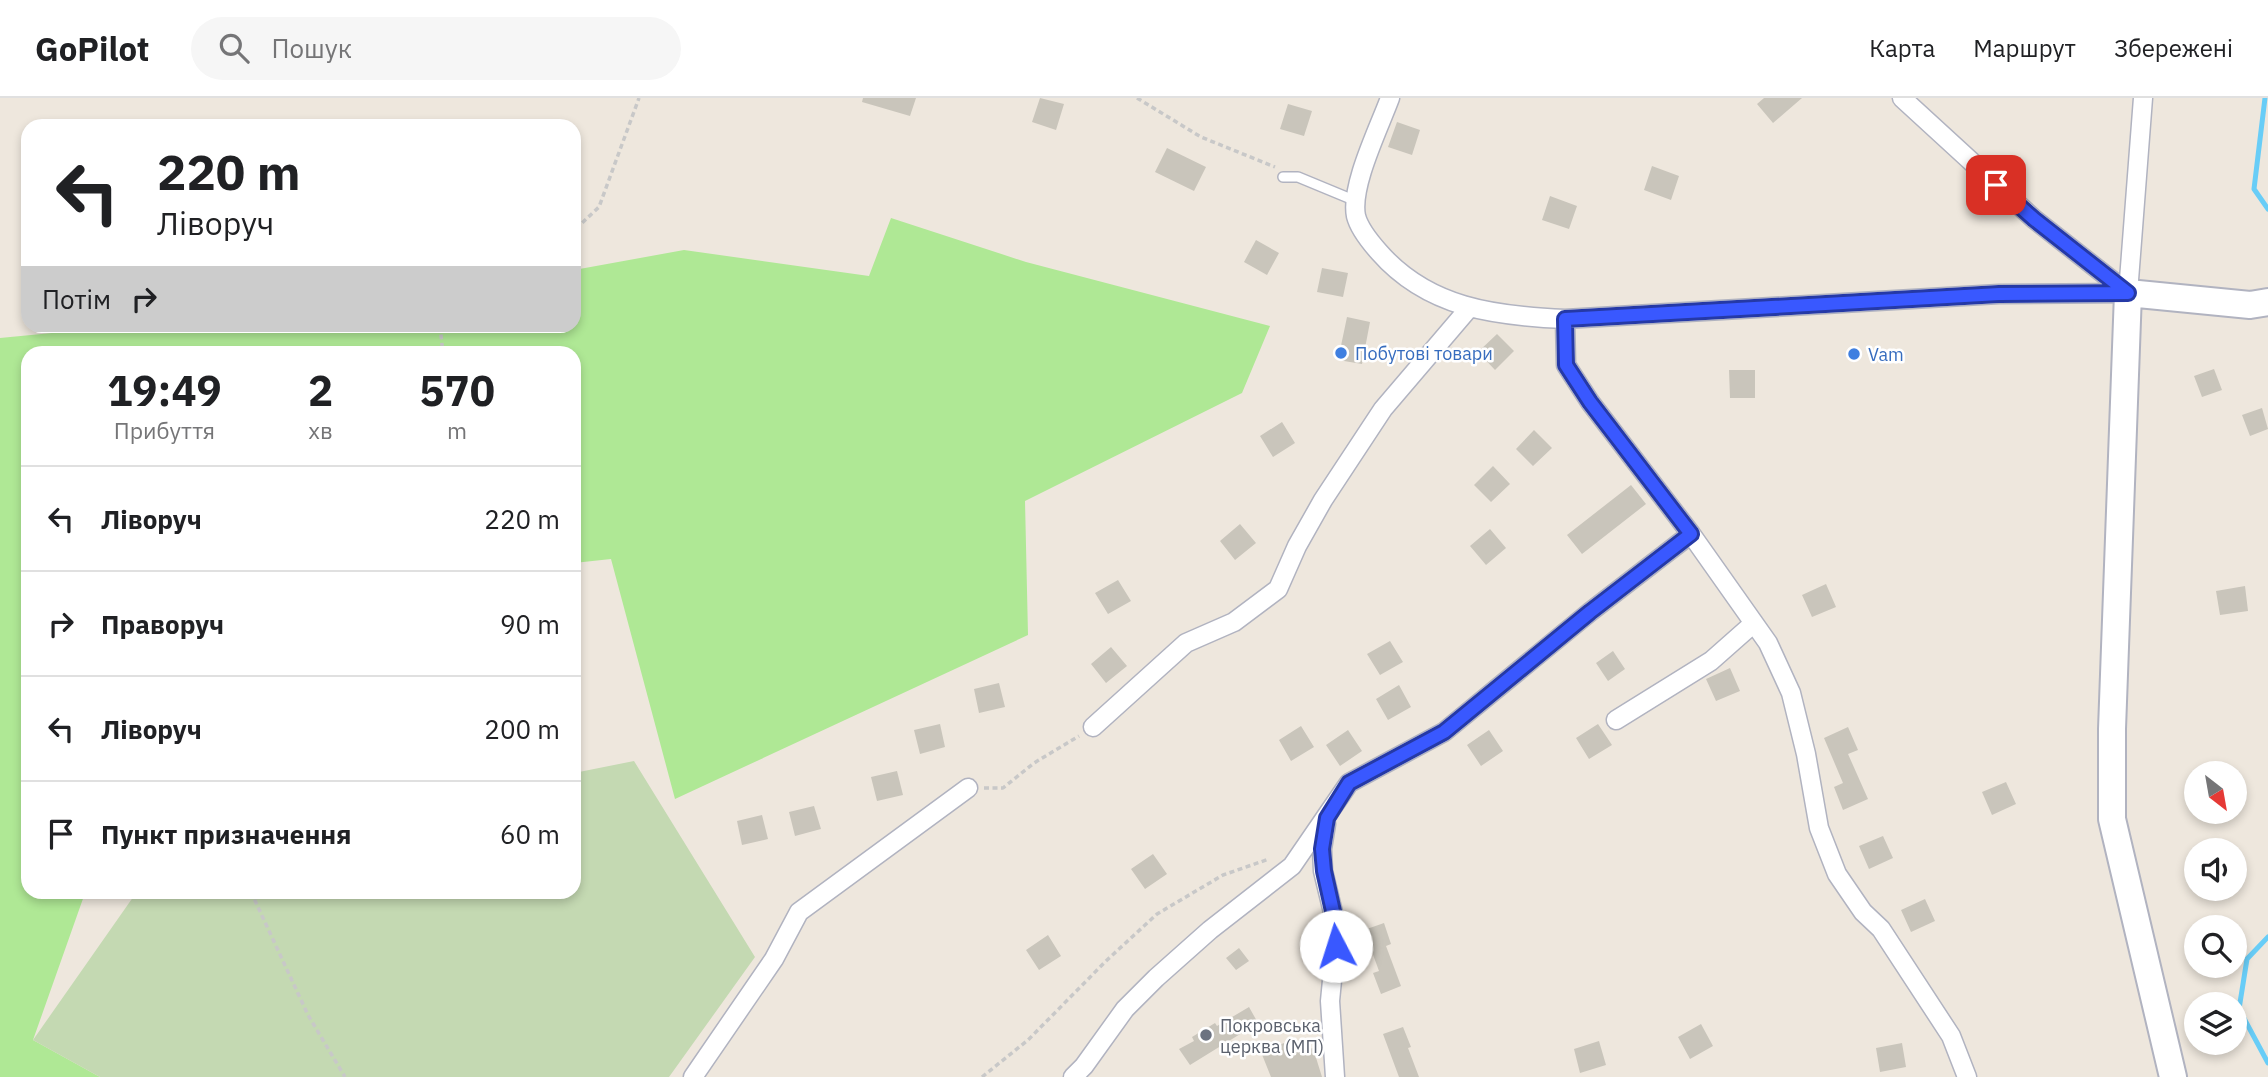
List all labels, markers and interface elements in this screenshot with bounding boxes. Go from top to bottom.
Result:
search box [191,17,681,80]
text: GoPilot [35,27,149,70]
icon: search [215,29,253,67]
text: Пошук [271,31,352,65]
text: Карта [1869,32,1935,64]
text: Маршрут [1973,32,2076,64]
text: Збережені [2114,32,2233,64]
text: 220 m [157,140,301,203]
icon: left [42,147,133,238]
pin [1966,155,2026,215]
icon: arrive [1977,166,2015,204]
text: Ліворуч [157,202,274,244]
icon: right [125,280,163,318]
text: Потім [42,282,111,316]
place label: Побутові товари [1355,342,1493,365]
place label: Vam [1868,343,1904,366]
marker: Побутові товари [1333,345,1349,361]
marker: Vam [1846,346,1862,362]
text: 19:49 [107,363,222,418]
text: 2 [308,363,333,418]
text: 570 [419,363,495,418]
text: Прибуття [114,415,215,445]
text: хв [308,415,333,445]
text: m [447,415,467,445]
icon: left [42,500,80,538]
text: Ліворуч [101,502,202,536]
text: 220 m [484,502,560,536]
icon: right [42,605,80,643]
text: Праворуч [101,607,224,641]
text: 90 m [500,607,560,641]
icon: left [42,710,80,748]
text: Ліворуч [101,712,202,746]
text: 200 m [484,712,560,746]
north arrow [2184,761,2247,824]
map controls [2184,761,2247,1055]
icon: arrive [42,815,80,853]
text: Пункт призначення [101,817,351,851]
text: 60 m [500,817,560,851]
button: sound [2184,838,2247,901]
position arrow [1299,909,1373,983]
button: search [2184,915,2247,978]
button: layers [2184,992,2247,1055]
place label: Покровська церква (МП) [1220,1014,1324,1058]
marker: Покровська церква (МП) [1198,1027,1214,1043]

